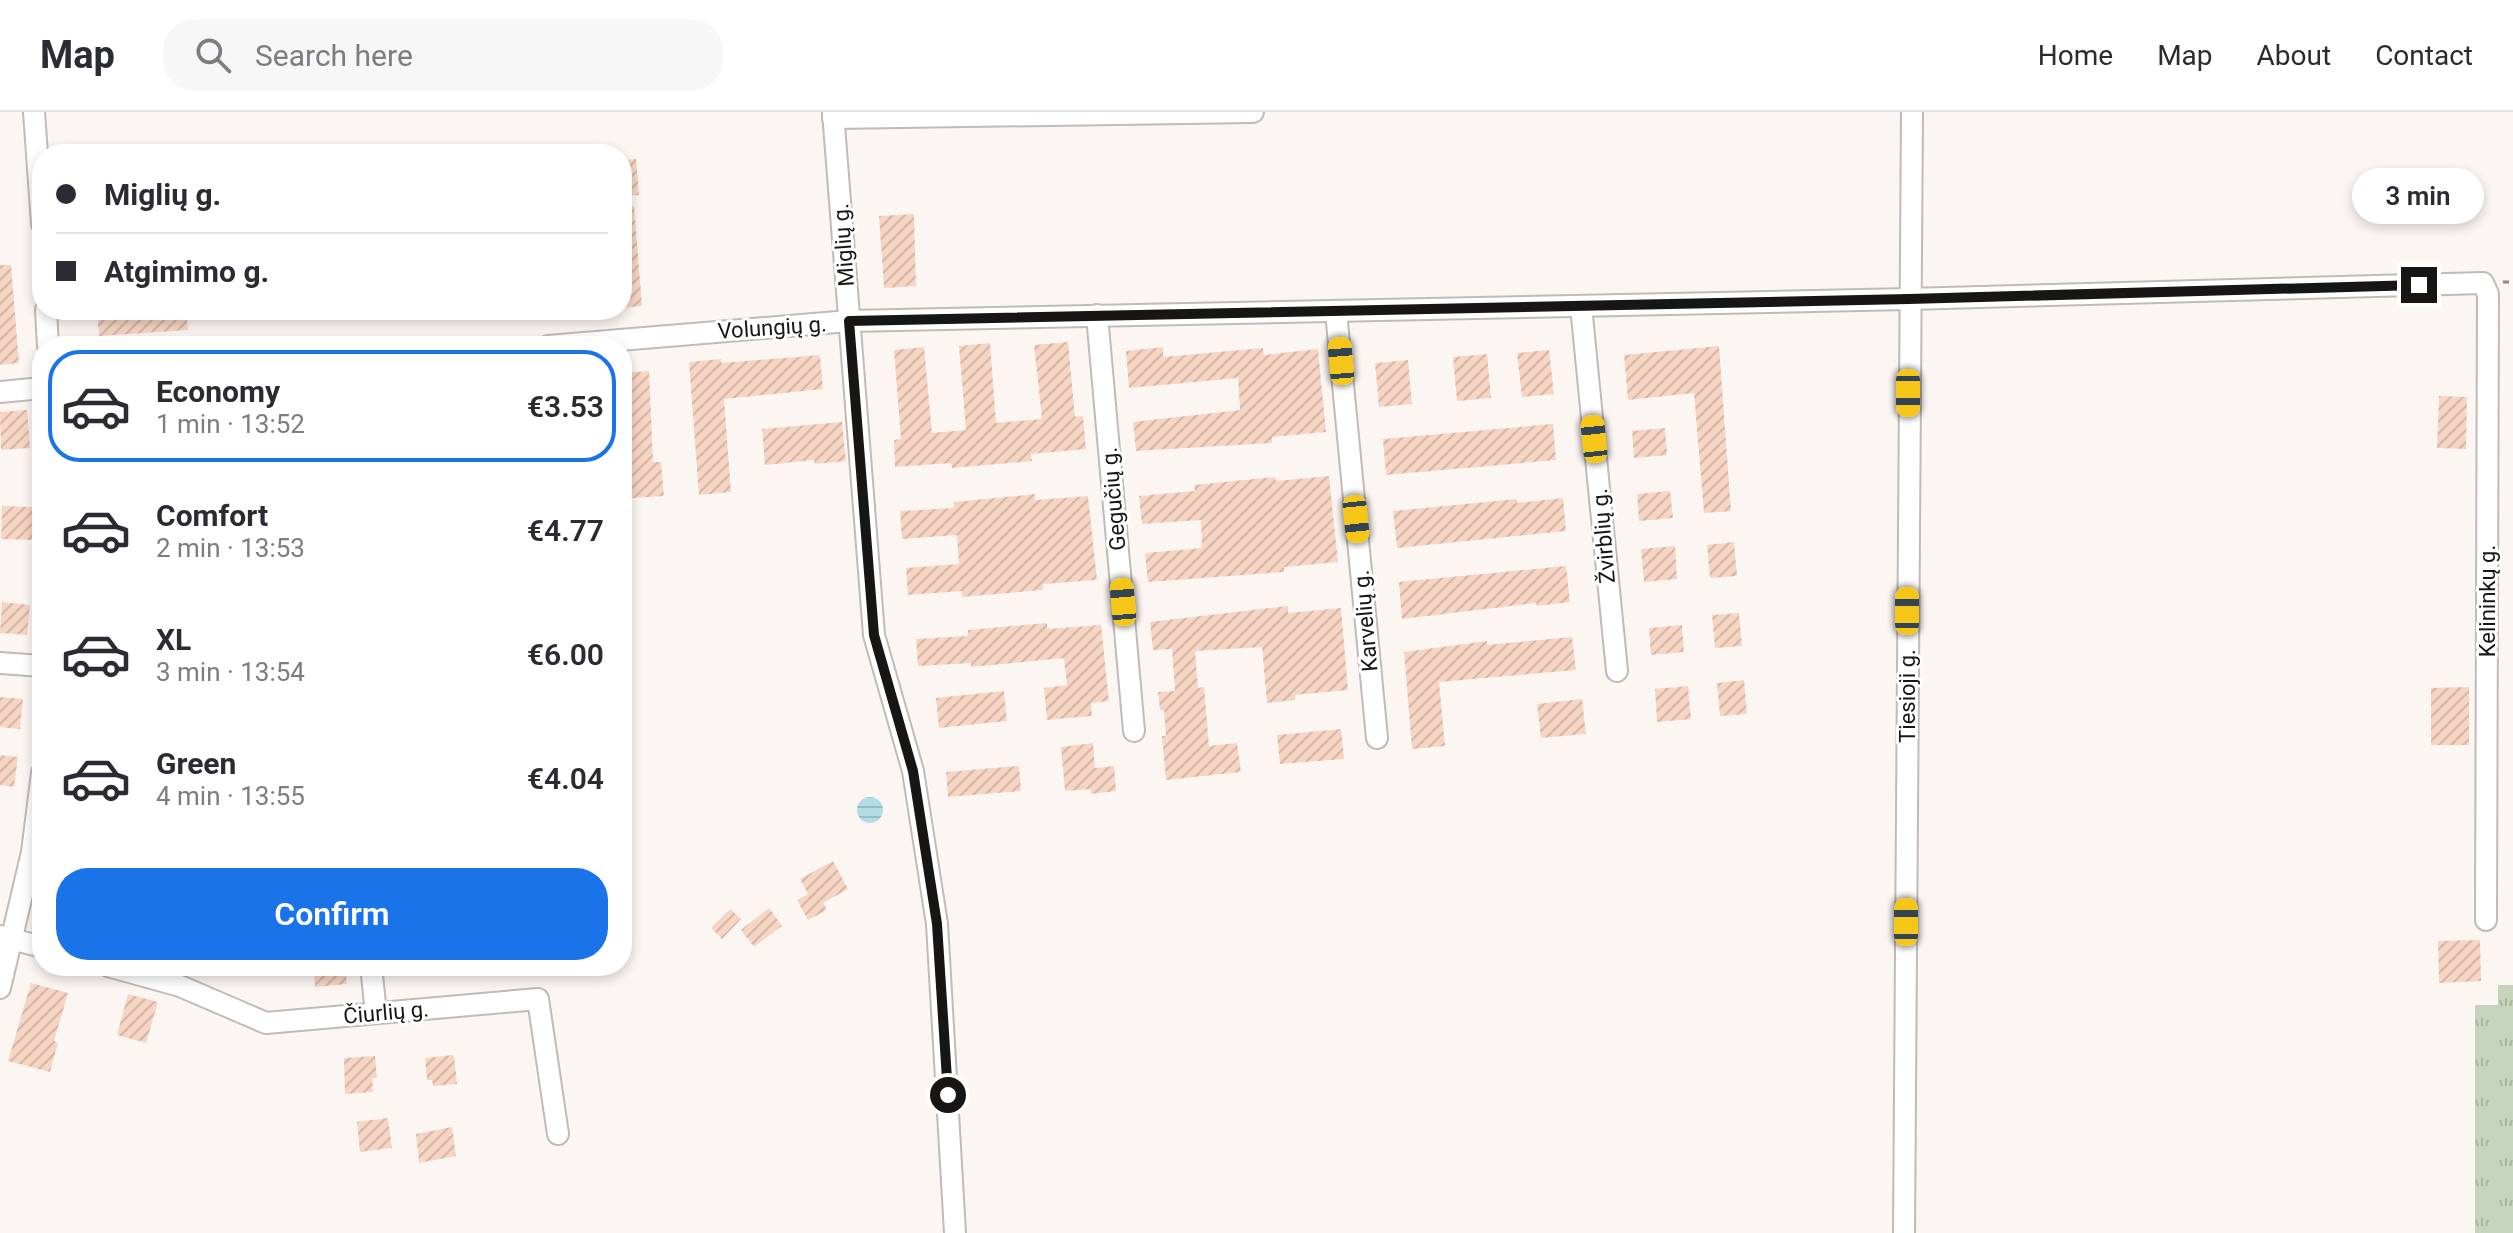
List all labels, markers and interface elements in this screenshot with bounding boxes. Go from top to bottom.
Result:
search box [163,19,723,91]
text: Map [40,33,115,77]
icon: search [191,33,235,77]
text: Search here [255,38,413,73]
text: Home [2038,39,2113,72]
text: Map [2157,39,2213,72]
text: About [2257,39,2331,72]
text: Contact [2375,39,2473,72]
callout: 3 min [2353,169,2485,225]
text: Miglių g. [104,177,221,212]
text: 3 min [2385,181,2451,211]
street label: Miglių g. [828,203,859,287]
text: Atgimimo g. [104,254,269,289]
route end [2401,267,2437,303]
street label: Volungių g. [717,311,827,344]
car [1327,336,1355,386]
car [1896,369,1920,417]
icon: car [60,370,132,442]
text: Economy [156,374,280,409]
text: €3.53 [527,389,604,424]
text: 1 min · 13:52 [156,409,305,439]
car [1580,414,1608,464]
street label: Gegučių g. [1097,446,1130,552]
street label: Žvirblių g. [1587,487,1620,584]
icon: car [60,494,132,566]
car [1342,494,1370,544]
text: Comfort [156,498,268,533]
text: €4.77 [527,513,604,548]
text: 2 min · 13:53 [156,533,305,563]
street label: Kelininkų g. [2475,545,2500,657]
street label: Karvelių g. [1349,569,1382,673]
car [1109,577,1137,627]
car [1895,587,1919,635]
icon: car [60,618,132,690]
text: XL [156,622,191,657]
text: €6.00 [527,637,604,672]
street label: Tiesioji g. [1895,649,1920,743]
text: 3 min · 13:54 [156,657,305,687]
icon: car [60,742,132,814]
text: Green [156,746,236,781]
text: €4.04 [527,761,604,796]
text: 4 min · 13:55 [156,781,305,811]
button: Confirm [56,868,608,960]
car [1894,898,1918,946]
street label: Čiurlių g. [342,995,430,1029]
route start [930,1077,966,1113]

